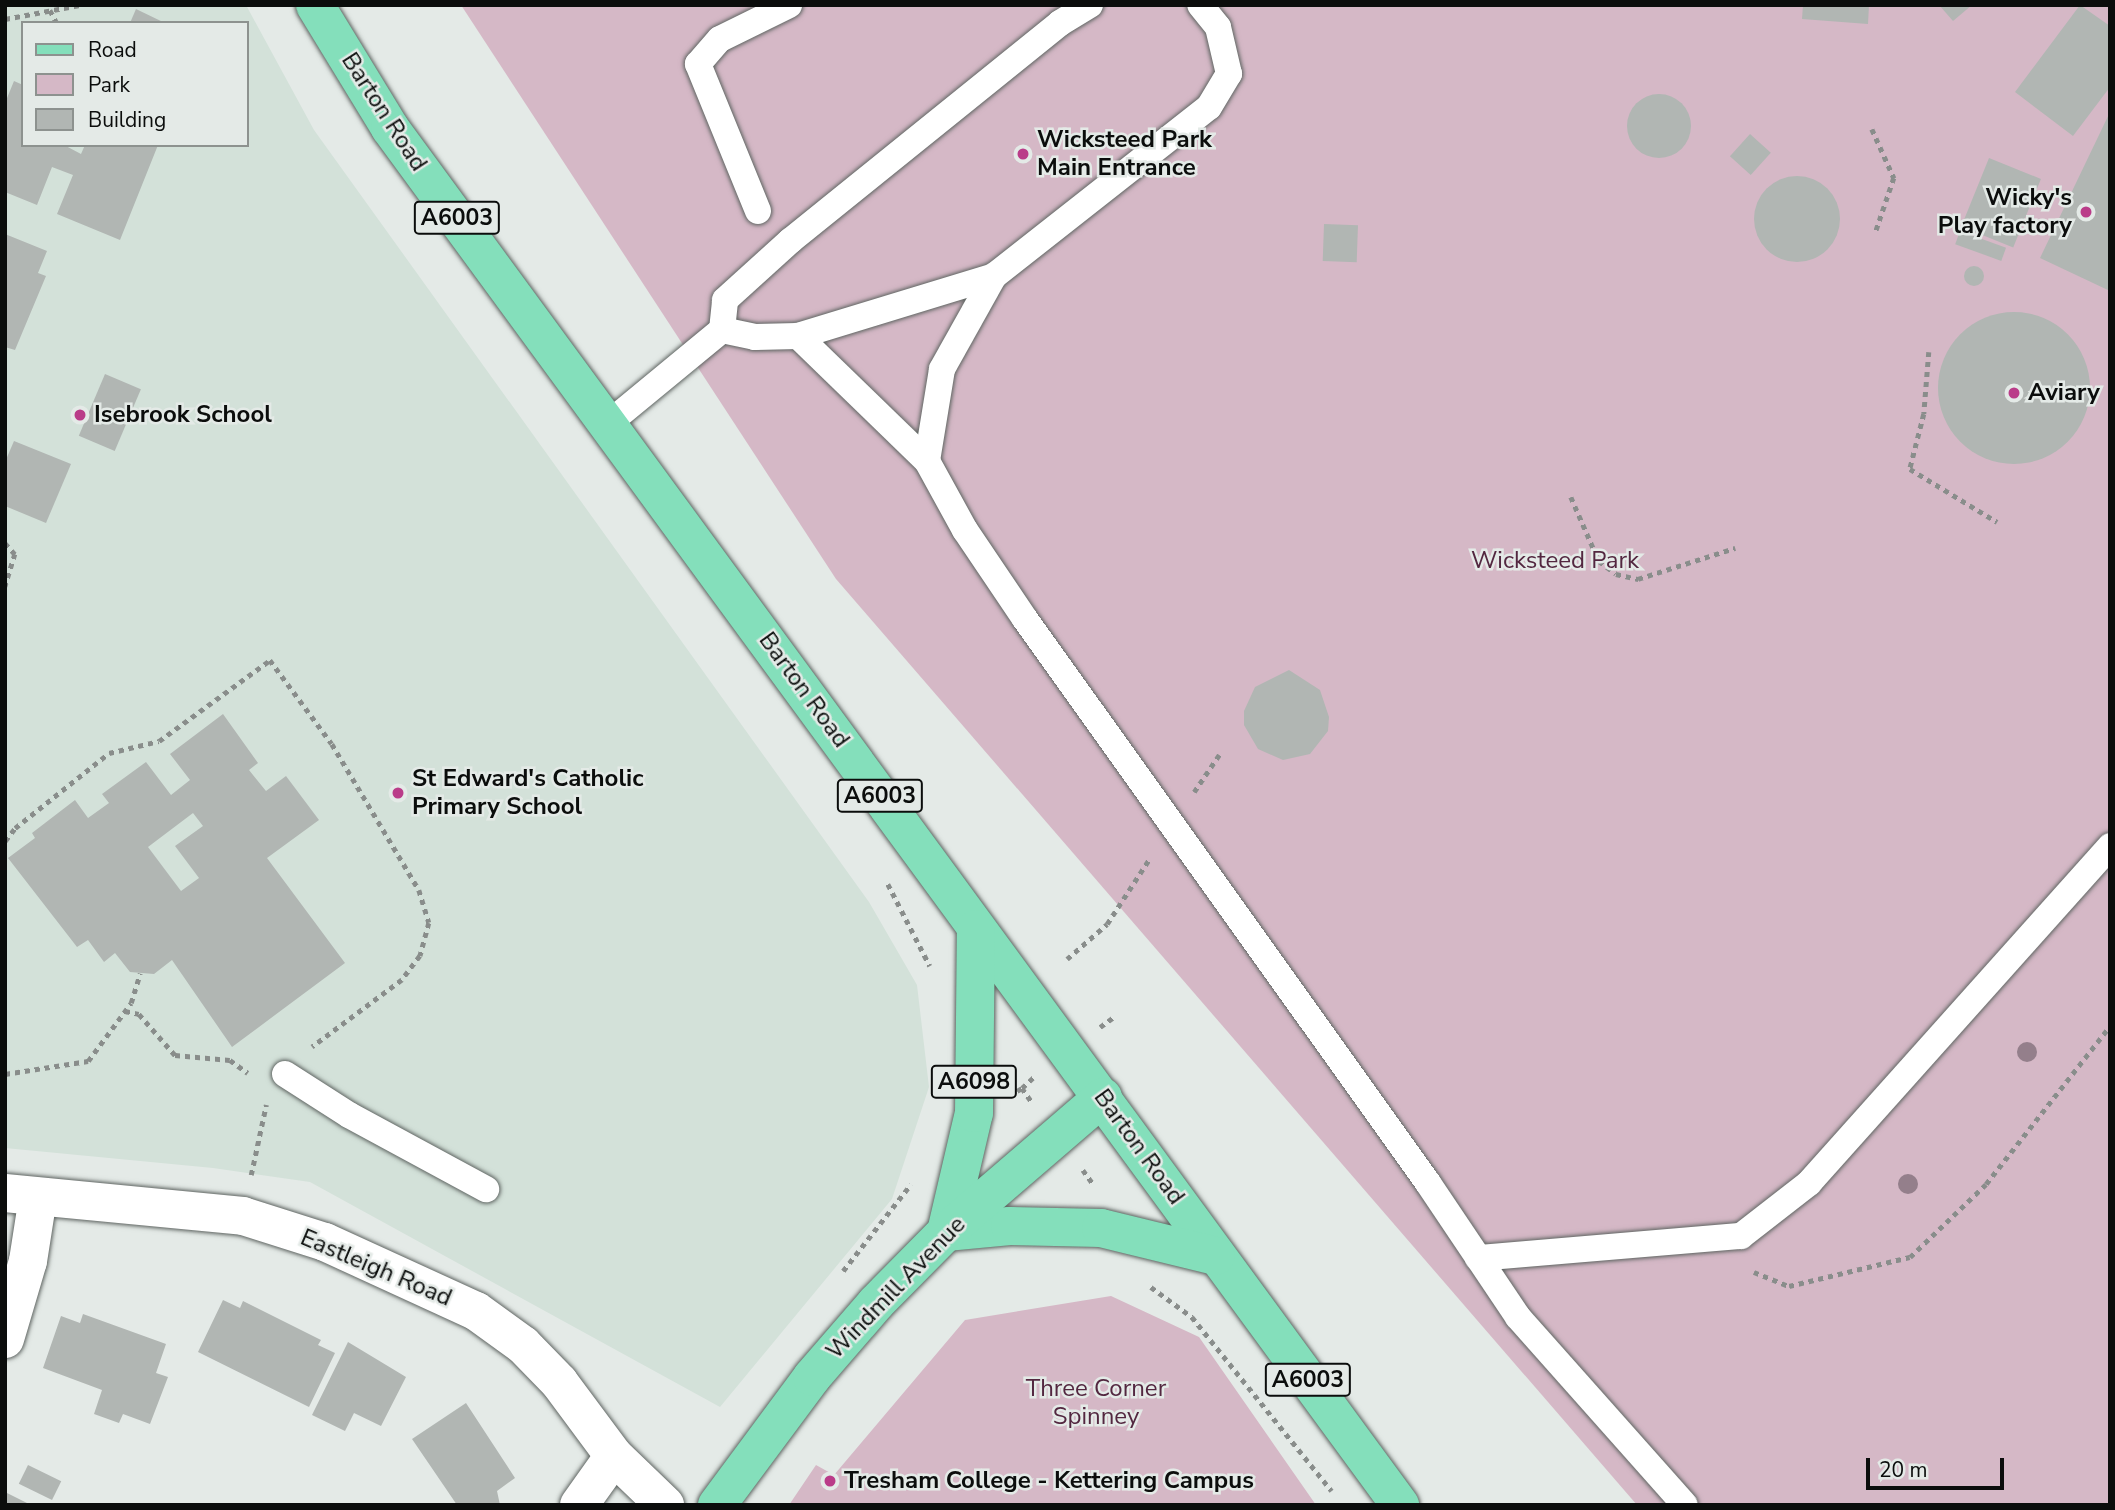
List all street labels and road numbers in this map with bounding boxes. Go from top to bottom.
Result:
street label: Barton Road [335,47,433,177]
road number: A6003 [413,198,501,238]
street label: Barton Road [753,627,855,753]
road number: A6003 [836,776,924,816]
road number: A6098 [930,1063,1018,1102]
street label: Barton Road [1088,1084,1190,1210]
street label: Windmill Avenue [820,1210,972,1366]
street label: Eastleigh Road [296,1223,456,1313]
road number: A6003 [1264,1360,1352,1400]

